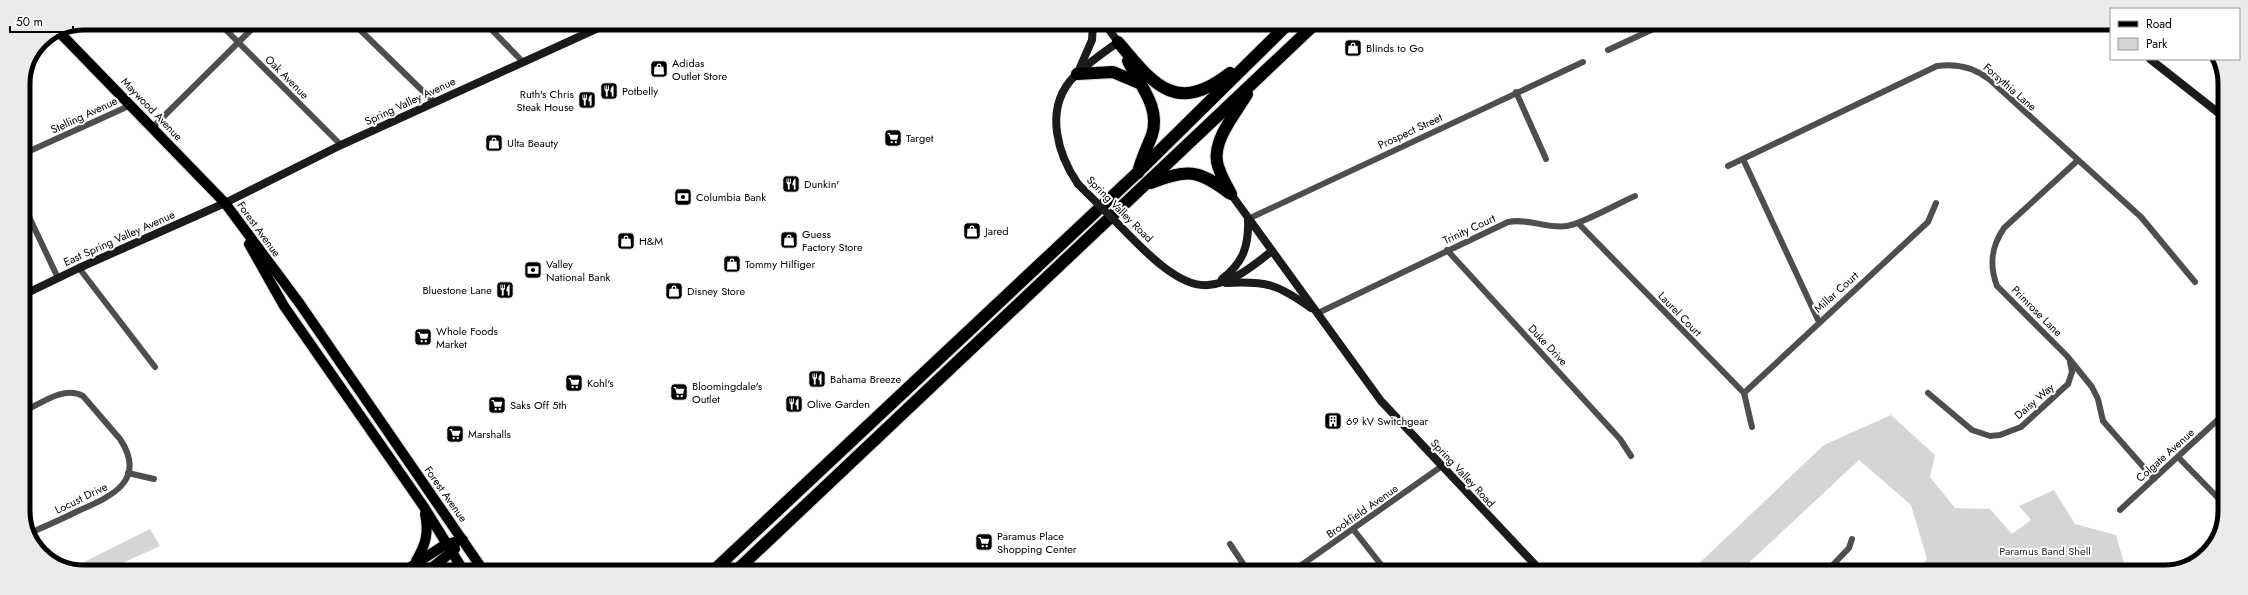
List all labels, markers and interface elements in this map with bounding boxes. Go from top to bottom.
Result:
scale bar [10,8,73,34]
legend [2110,8,2240,60]
text: 50 m [16,13,43,31]
text: Road [2146,15,2172,33]
text: Park [2146,35,2168,53]
shop icon: Blinds to Go [1343,38,1363,58]
place label: Blinds to Go [1366,40,1424,56]
street label: Oak Avenue [261,51,313,103]
place label: Adidas Outlet Store [672,55,728,84]
shop icon: Adidas Outlet Store [649,59,669,79]
street label: Forsythia Lane [1980,59,2040,115]
street label: Spring Valley Avenue [362,73,458,129]
street label: Maywood Avenue [118,74,187,144]
restaurant icon: Potbelly [599,81,619,101]
place label: Potbelly [622,83,658,99]
place label: Ruth's Chris Steak House [516,86,575,115]
restaurant icon: Ruth's Chris Steak House [577,90,597,110]
street label: Stelling Avenue [48,92,120,137]
street label: Prospect Street [1375,109,1445,153]
supermarket icon: Target [883,128,903,148]
place label: Target [906,130,934,146]
shop icon: Ulta Beauty [484,133,504,153]
place label: Ulta Beauty [507,135,558,151]
street label: Spring Valley Road [1083,172,1157,246]
restaurant icon: Dunkin' [781,174,801,194]
place label: Dunkin' [804,176,839,192]
bank icon: Columbia Bank [673,187,693,207]
place label: Columbia Bank [696,189,766,205]
street label: Forest Avenue [233,198,285,260]
street label: East Spring Valley Avenue [61,206,178,270]
street label: Trinity Court [1440,210,1498,248]
shop icon: Jared [962,221,982,241]
place label: Jared [983,223,1008,239]
place label: Guess Factory Store [802,226,863,255]
shop icon: Guess Factory Store [779,230,799,250]
shop icon: H&M [616,231,636,251]
place label: H&M [639,233,663,249]
shop icon: Tommy Hilfiger [722,254,742,274]
place label: Valley National Bank [546,256,610,285]
place label: Tommy Hilfiger [745,256,815,272]
bank icon: Valley National Bank [523,260,543,280]
street label: Millar Court [1810,267,1862,316]
restaurant icon: Bluestone Lane [495,280,515,300]
shop icon: Disney Store [664,281,684,301]
place label: Bluestone Lane [422,282,492,298]
street label: Primrose Lane [2008,282,2066,340]
place label: Disney Store [687,283,745,299]
street label: Laurel Court [1654,288,1706,340]
street label: Duke Drive [1525,321,1572,369]
place label: Whole Foods Market [436,323,499,352]
supermarket icon: Whole Foods Market [413,327,433,347]
restaurant icon: Bahama Breeze [807,369,827,389]
place label: Bahama Breeze [830,371,901,387]
supermarket icon: Kohl's [564,373,584,393]
place label: Kohl's [587,375,614,391]
place label: Bloomingdale's Outlet [692,378,763,407]
street label: Daisy Way [2011,379,2057,423]
supermarket icon: Bloomingdale's Outlet [669,382,689,402]
restaurant icon: Olive Garden [784,394,804,414]
supermarket icon: Saks Off 5th [487,395,507,415]
place label: Olive Garden [807,396,870,412]
place label: Saks Off 5th [510,397,567,413]
building icon: 69 kV Switchgear [1323,411,1343,431]
place label: 69 kV Switchgear [1346,413,1428,429]
supermarket icon: Marshalls [445,424,465,444]
street label: Colgate Avenue [2132,424,2198,486]
place label: Marshalls [468,426,512,442]
street label: Spring Valley Road [1427,435,1499,511]
street label: Forest Avenue [421,463,471,526]
street label: Locust Drive [52,478,110,518]
street label: Brookfield Avenue [1323,480,1402,542]
place label: Paramus Place Shopping Center [997,528,1077,557]
supermarket icon: Paramus Place Shopping Center [974,532,994,552]
park label: Paramus Band Shell [1999,543,2091,559]

